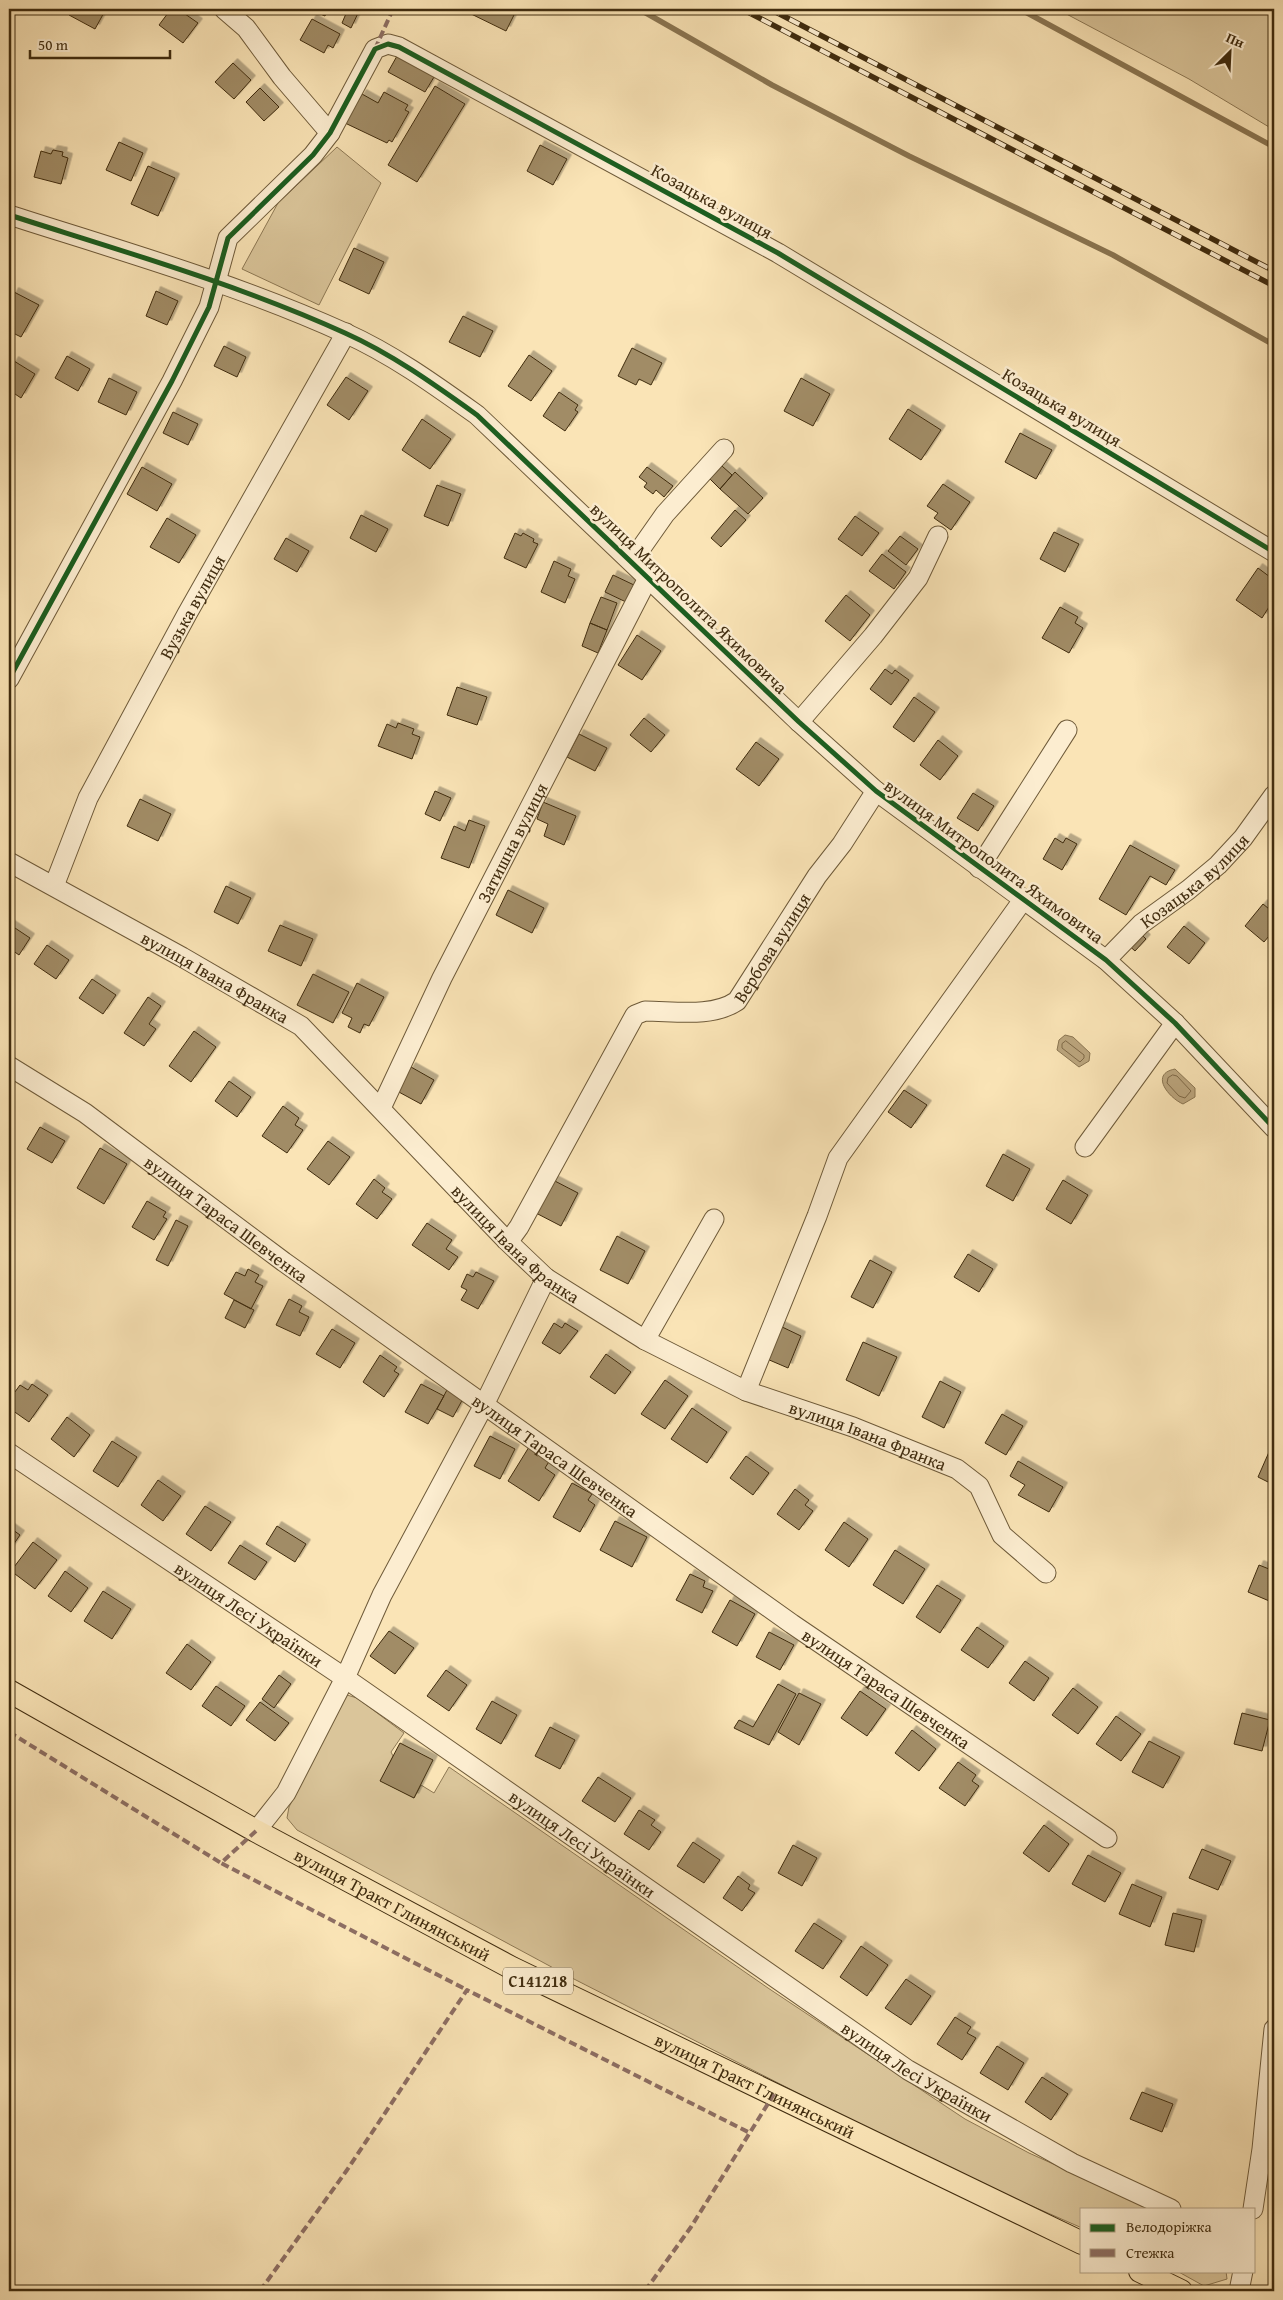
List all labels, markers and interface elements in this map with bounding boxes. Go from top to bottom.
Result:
text: Пн [1223,27,1248,53]
scale bar [30,28,170,60]
north arrow [1206,28,1256,78]
text: 50 m [38,34,69,55]
street label: Козацька вулиця [646,156,778,246]
street label: Козацька вулиця [997,361,1127,453]
street label: вулиця Митрополита Яхимовича [584,496,794,700]
street label: Вузька вулиця [152,549,232,664]
street label: вулиця Митрополита Яхимовича [879,772,1110,950]
street label: Затишна вулиця [470,778,554,907]
street label: Козацька вулиця [1134,827,1255,934]
street label: Вербова вулиця [726,887,817,1008]
street label: вулиця Івана Франка [136,924,294,1030]
street label: вулиця Тараса Шевченка [139,1149,314,1289]
street label: вулиця Івана Франка [445,1178,585,1310]
street label: вулиця Тараса Шевченка [467,1387,644,1524]
street label: вулиця Івана Франка [786,1393,951,1477]
street label: вулиця Лесі Українки [170,1554,329,1673]
street label: вулиця Тараса Шевченка [797,1621,976,1755]
street label: вулиця Лесі Українки [504,1783,662,1904]
street label: вулиця Тракт Глинянський [290,1841,496,1968]
road number: С141218 [503,1968,573,1994]
street label: вулиця Лесі Українки [836,2014,998,2129]
street label: вулиця Тракт Глинянський [650,2025,860,2145]
legend [1080,2208,1256,2272]
text: Велодоріжка [1126,2216,1212,2237]
text: Стежка [1126,2242,1175,2263]

